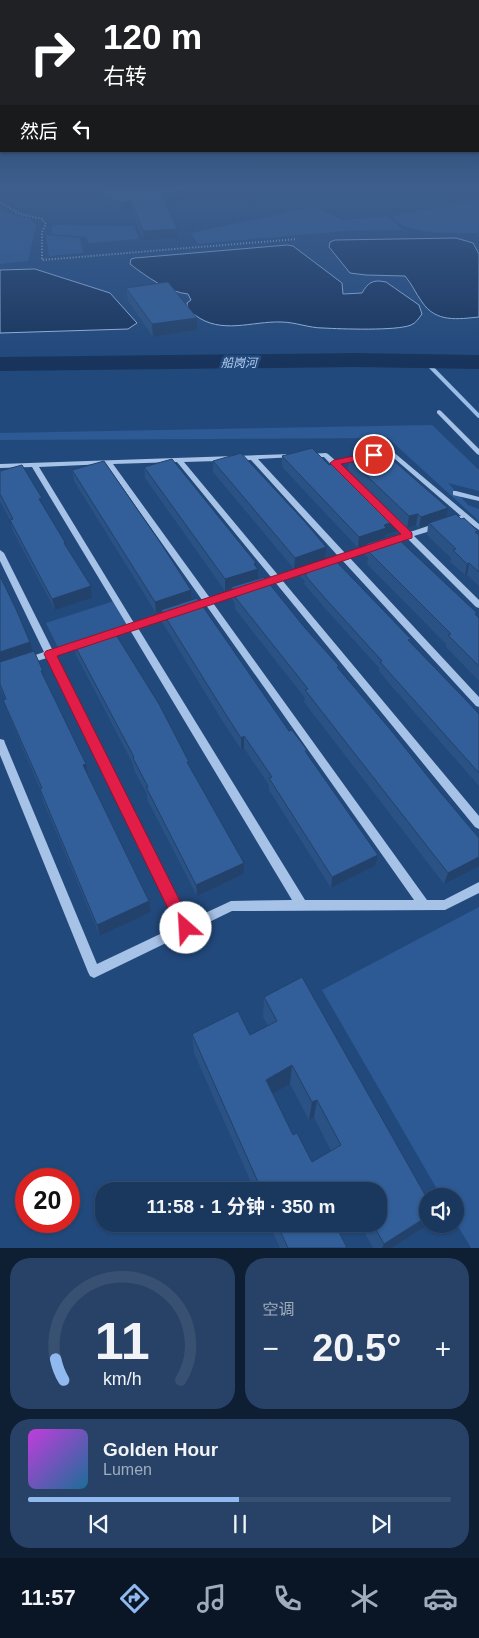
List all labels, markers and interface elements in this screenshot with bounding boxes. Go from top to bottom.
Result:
text: 120 m [103,17,202,56]
icon: right [20,20,85,85]
text: 右转 [103,64,147,89]
icon: left [68,115,96,143]
text: 然后 [20,121,58,142]
water label: 船岗河 [221,356,259,370]
pin [353,434,395,476]
icon: arrive [360,441,388,469]
position arrow [159,901,211,953]
speed limit sign: 20 [15,1168,80,1233]
map controls [419,1188,464,1233]
button: sound [419,1188,464,1233]
text: 11:58 · 1 分钟 · 350 m [146,1196,336,1217]
text: 空调 [263,1301,295,1318]
text: 11 [95,1312,150,1370]
text: 20.5° [312,1327,401,1369]
text: − [263,1333,279,1364]
text: + [435,1333,451,1364]
text: km/h [103,1369,142,1389]
text: Golden Hour [103,1439,218,1460]
text: Lumen [103,1461,152,1478]
icon: previous [85,1510,113,1538]
icon: pause [226,1510,254,1538]
icon: next [367,1510,395,1538]
icon: directions [117,1581,152,1616]
icon: music [194,1581,229,1616]
icon: phone [270,1581,305,1616]
icon: climate [347,1581,382,1616]
icon: car [423,1581,458,1616]
text: 11:57 [21,1585,76,1610]

